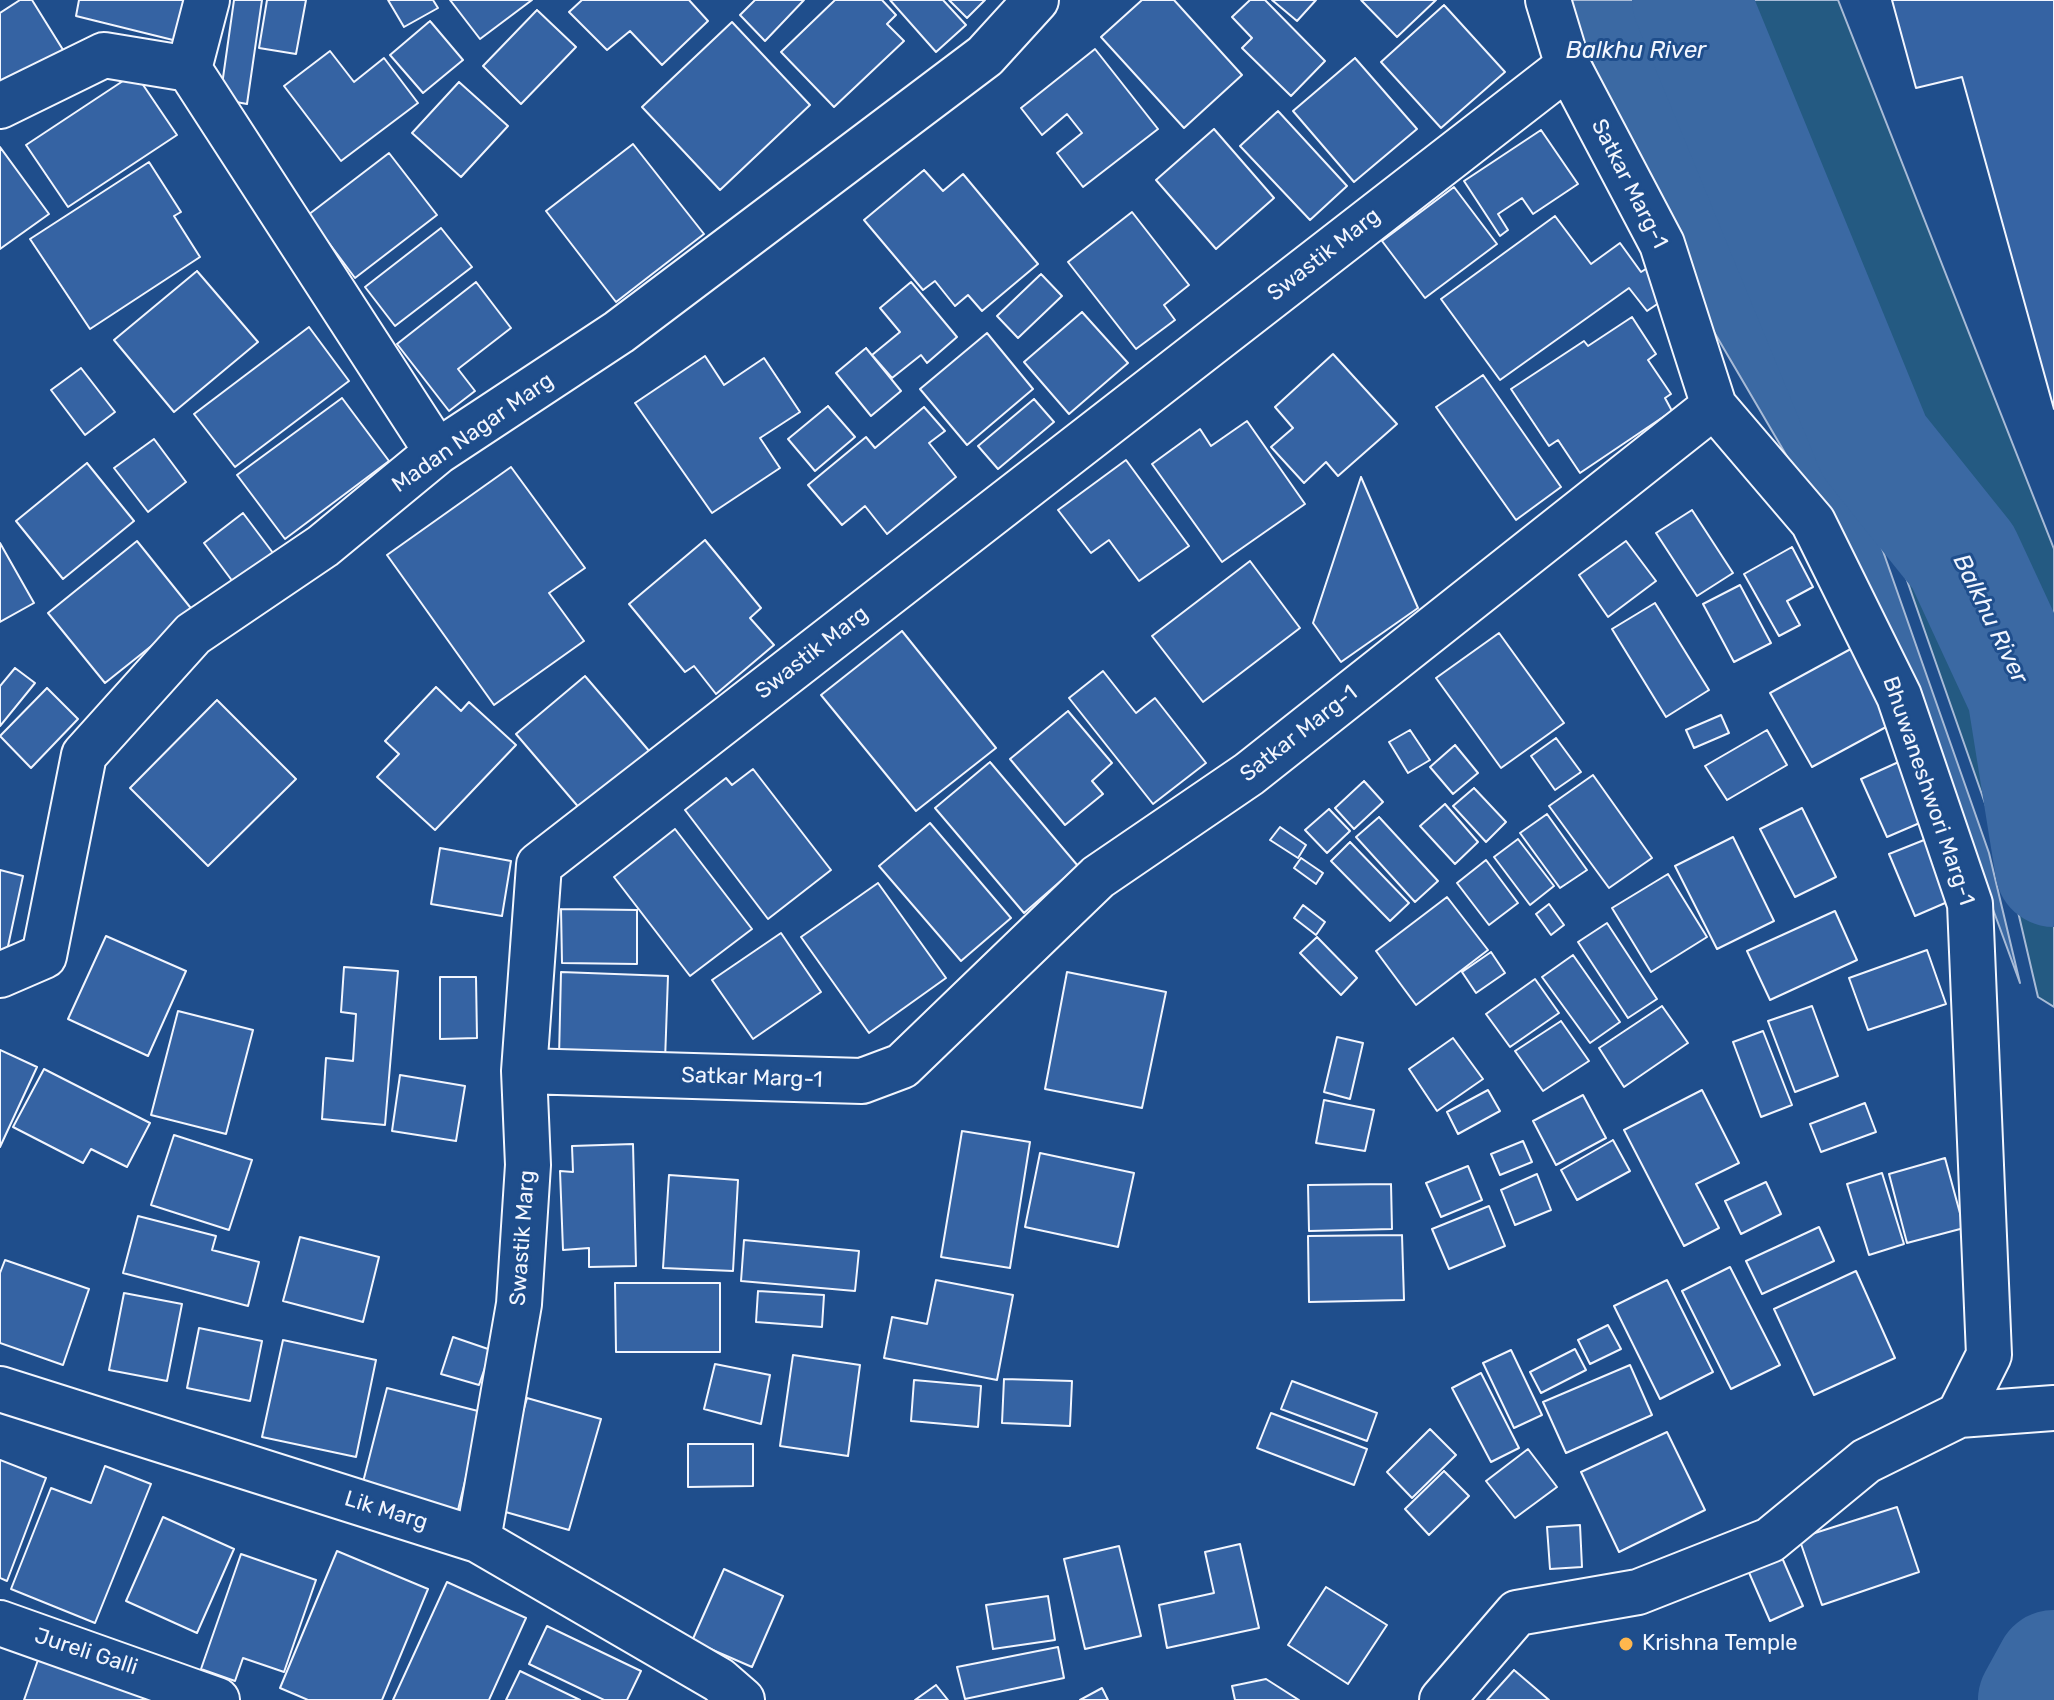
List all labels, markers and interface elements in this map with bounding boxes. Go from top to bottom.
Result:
water label: Balkhu River [1566,37,1706,65]
street label: Satkar Marg-1 [1585,115,1673,253]
street label: Swastik Marg [1262,203,1386,307]
street label: Madan Nagar Marg [387,367,559,499]
water label: Balkhu River [1946,550,2034,688]
street label: Swastik Marg [750,601,874,705]
street label: Bhuwaneshwori Marg-1 [1876,673,1980,909]
street label: Satkar Marg-1 [1235,680,1363,788]
street label: Satkar Marg-1 [681,1062,823,1094]
street label: Swastik Marg [505,1169,541,1307]
street label: Lik Marg [341,1486,431,1536]
street label: Jureli Galli [31,1623,141,1681]
place label: Krishna Temple [1642,1631,1798,1657]
marker: Krishna Temple [1617,1635,1635,1653]

